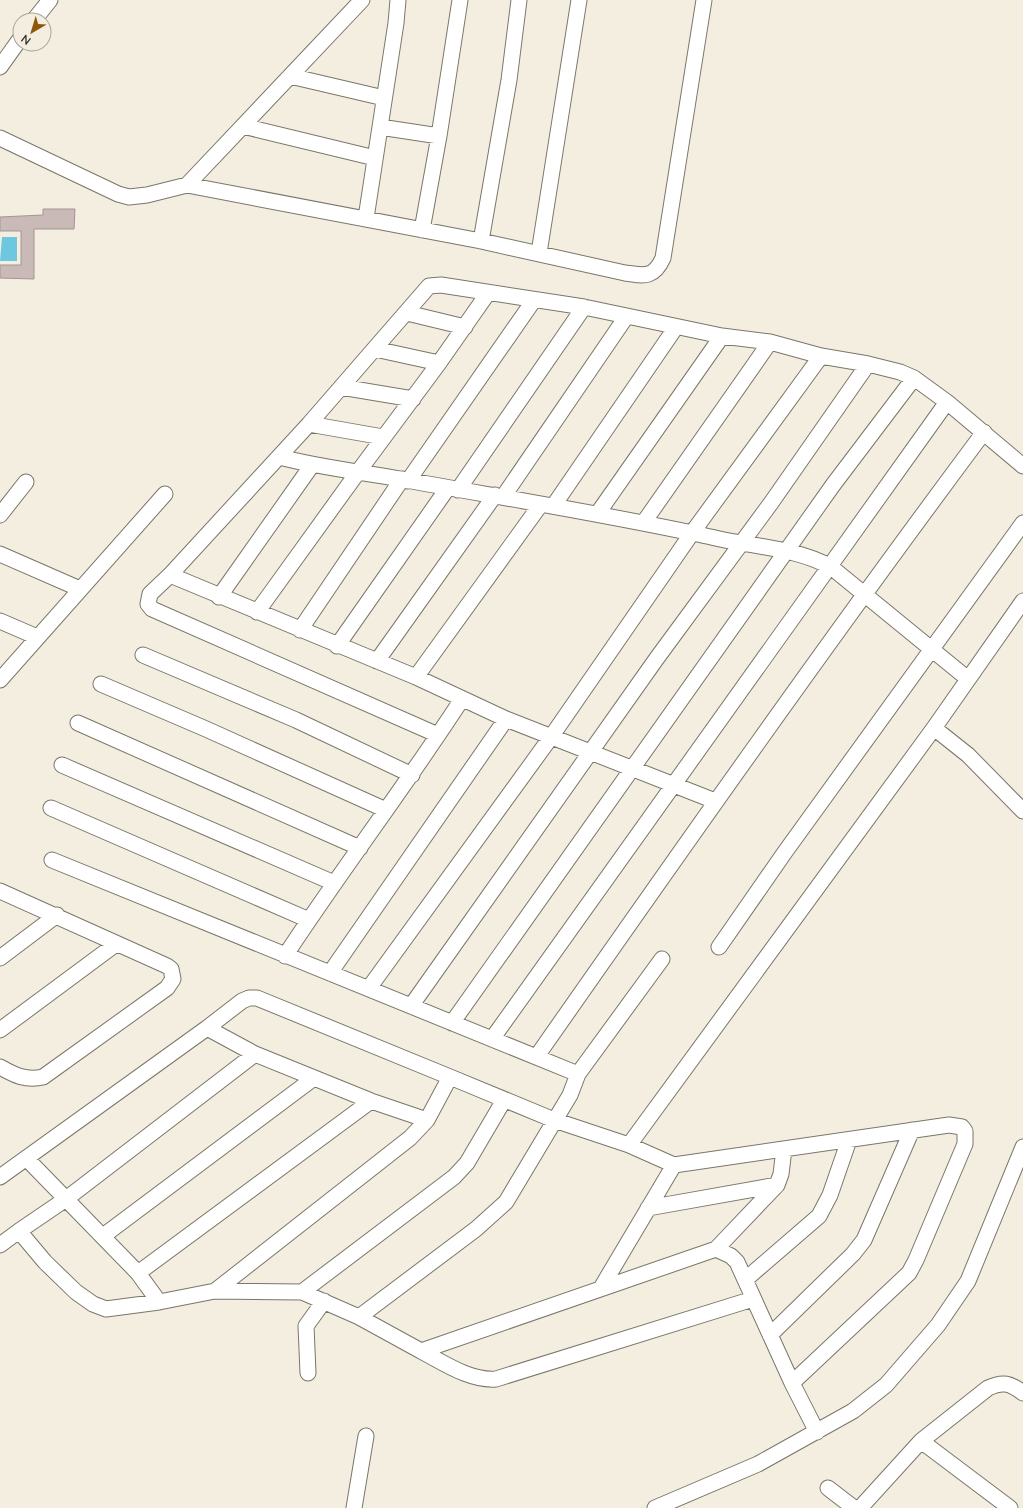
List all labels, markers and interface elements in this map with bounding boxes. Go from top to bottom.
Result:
north arrow [12,12,52,52]
text: N [18,33,33,48]

